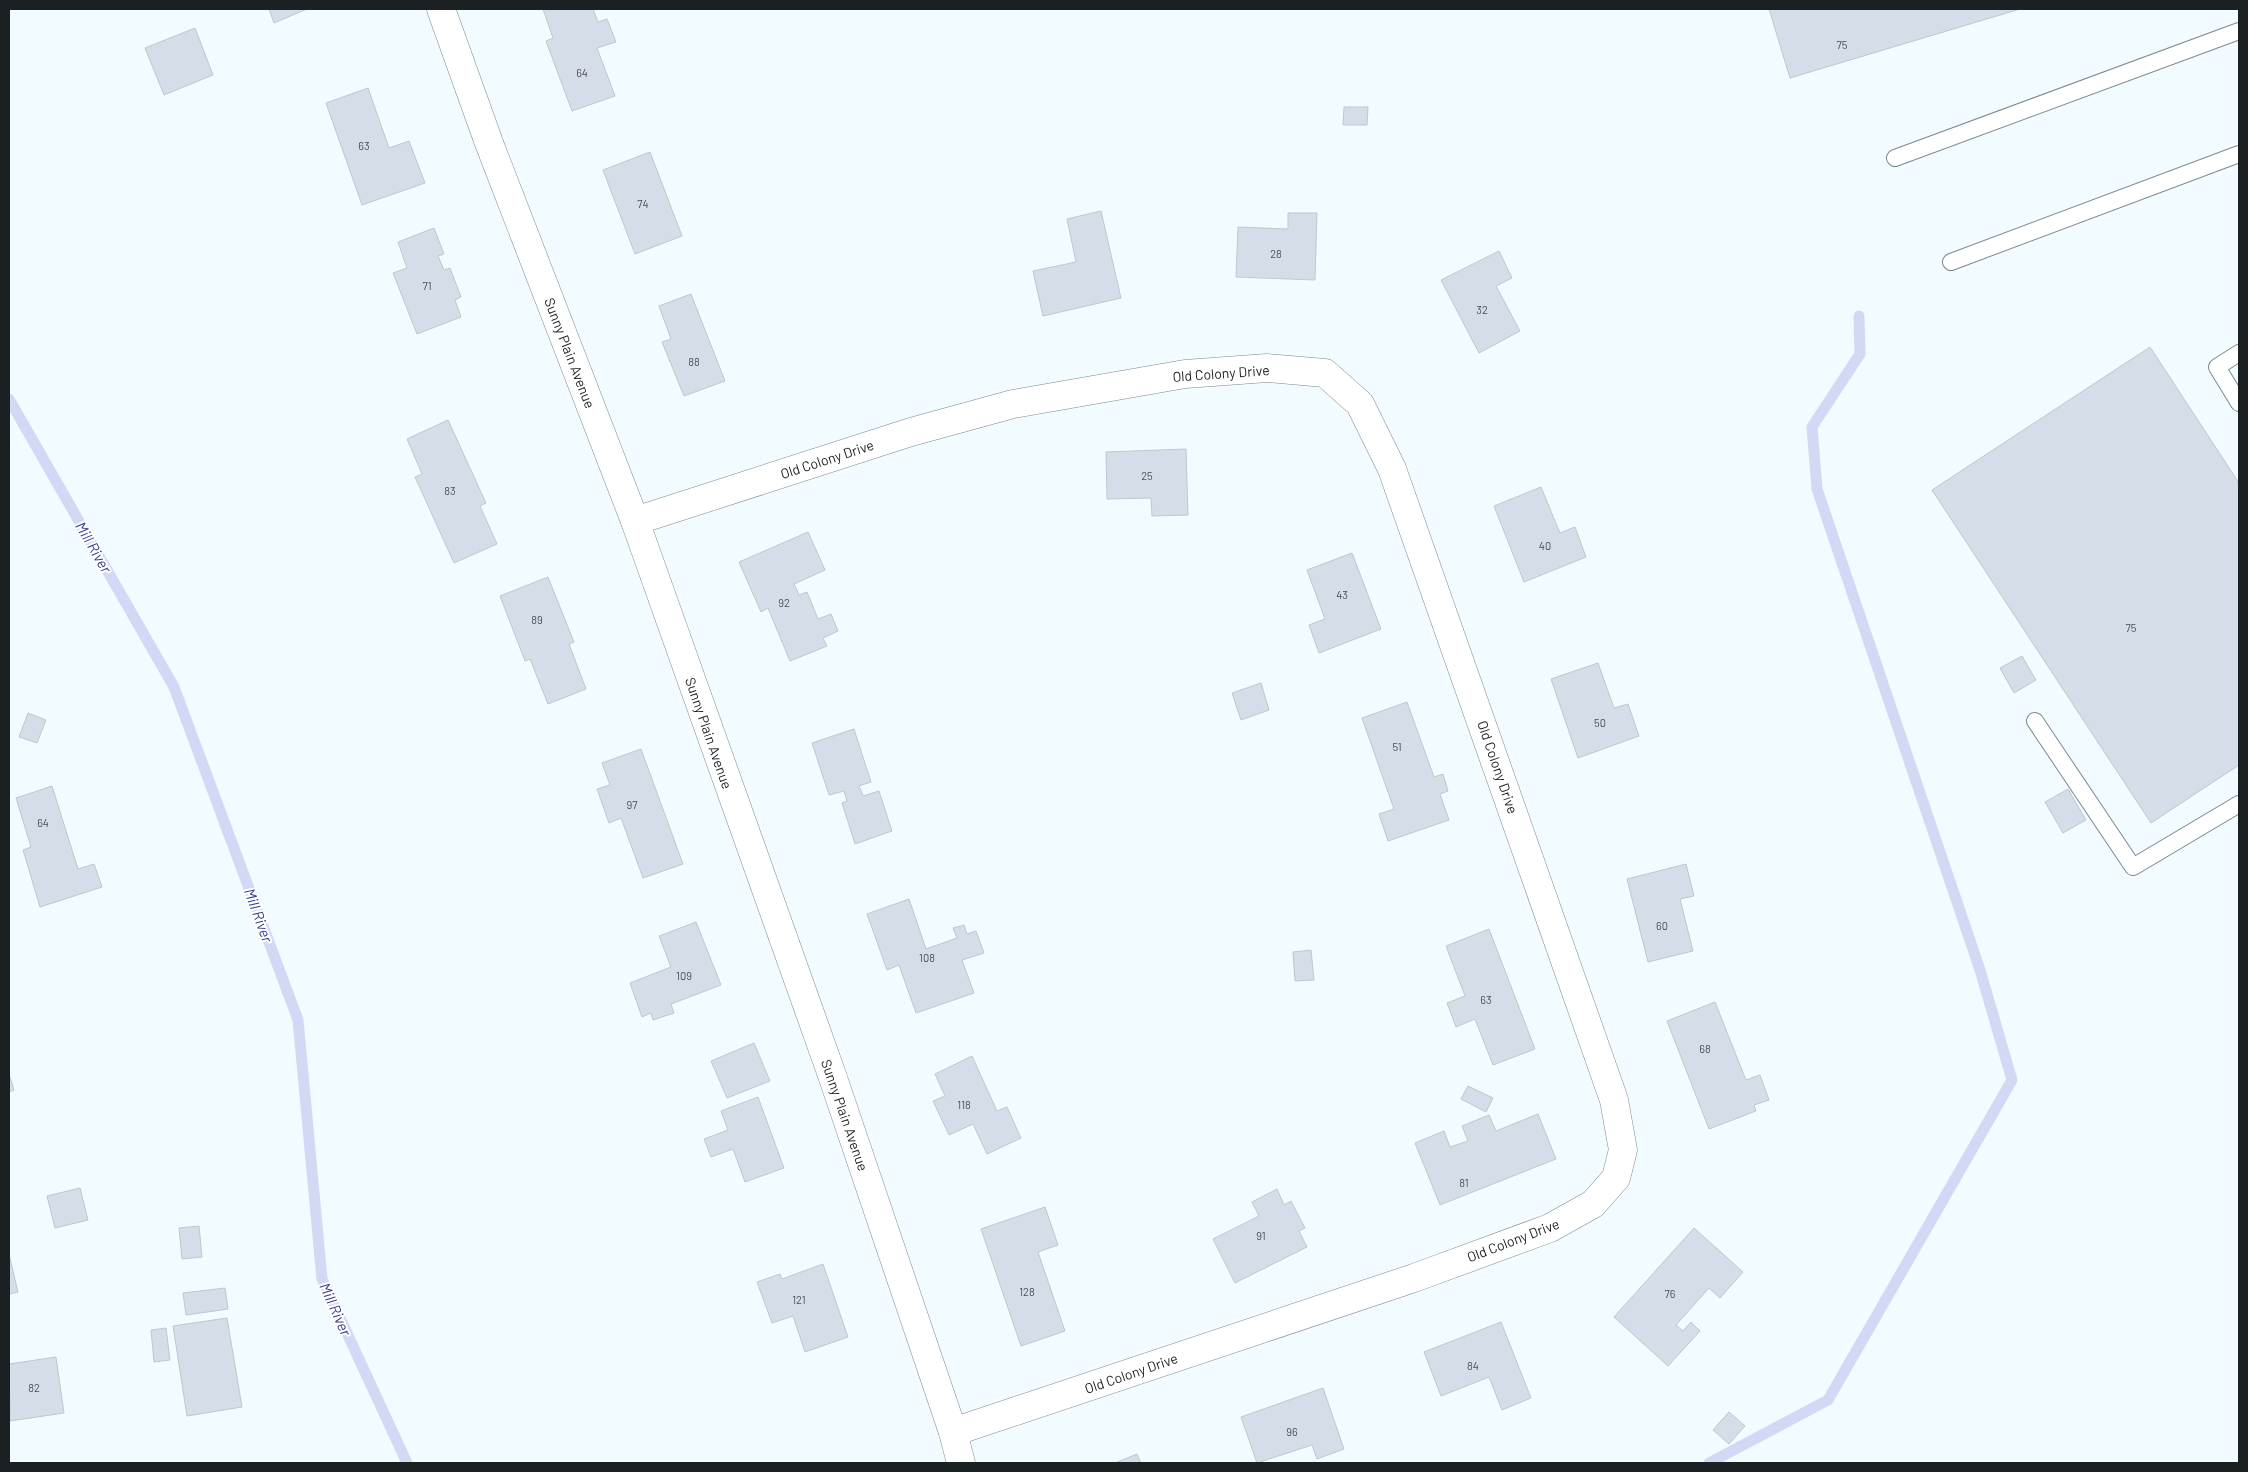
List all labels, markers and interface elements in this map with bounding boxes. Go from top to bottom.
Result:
house number: 75 [1837,38,1848,51]
house number: 64 [576,66,588,79]
house number: 63 [358,139,370,152]
house number: 74 [637,197,649,210]
house number: 28 [1270,247,1282,260]
house number: 71 [422,279,432,292]
street label: Sunny Plain Avenue [541,295,599,411]
house number: 32 [1476,303,1488,316]
house number: 88 [688,355,700,368]
street label: Old Colony Drive [1172,361,1270,385]
street label: Old Colony Drive [778,436,876,482]
house number: 25 [1141,469,1153,482]
house number: 83 [444,484,456,497]
water label: Mill River [72,518,116,576]
house number: 40 [1539,539,1551,552]
house number: 43 [1336,588,1348,601]
house number: 92 [778,596,790,609]
house number: 89 [531,613,543,626]
house number: 75 [2126,621,2137,634]
street label: Sunny Plain Avenue [682,675,736,791]
house number: 50 [1594,716,1606,729]
street label: Old Colony Drive [1474,718,1522,816]
house number: 51 [1392,740,1402,753]
house number: 97 [627,798,637,811]
house number: 64 [37,816,49,829]
water label: Mill River [241,886,277,945]
house number: 60 [1656,919,1668,932]
house number: 108 [919,951,935,964]
house number: 109 [676,969,692,982]
house number: 63 [1480,993,1492,1006]
house number: 68 [1699,1042,1711,1055]
street label: Sunny Plain Avenue [818,1057,872,1173]
house number: 118 [957,1098,971,1111]
house number: 81 [1459,1176,1469,1189]
street label: Old Colony Drive [1465,1215,1561,1265]
house number: 91 [1256,1229,1266,1242]
water label: Mill River [316,1280,356,1339]
house number: 128 [1019,1285,1035,1298]
house number: 76 [1665,1287,1676,1300]
house number: 121 [792,1293,806,1306]
street label: Old Colony Drive [1082,1349,1180,1397]
house number: 84 [1467,1359,1479,1372]
house number: 82 [28,1381,40,1394]
house number: 96 [1286,1425,1298,1438]

